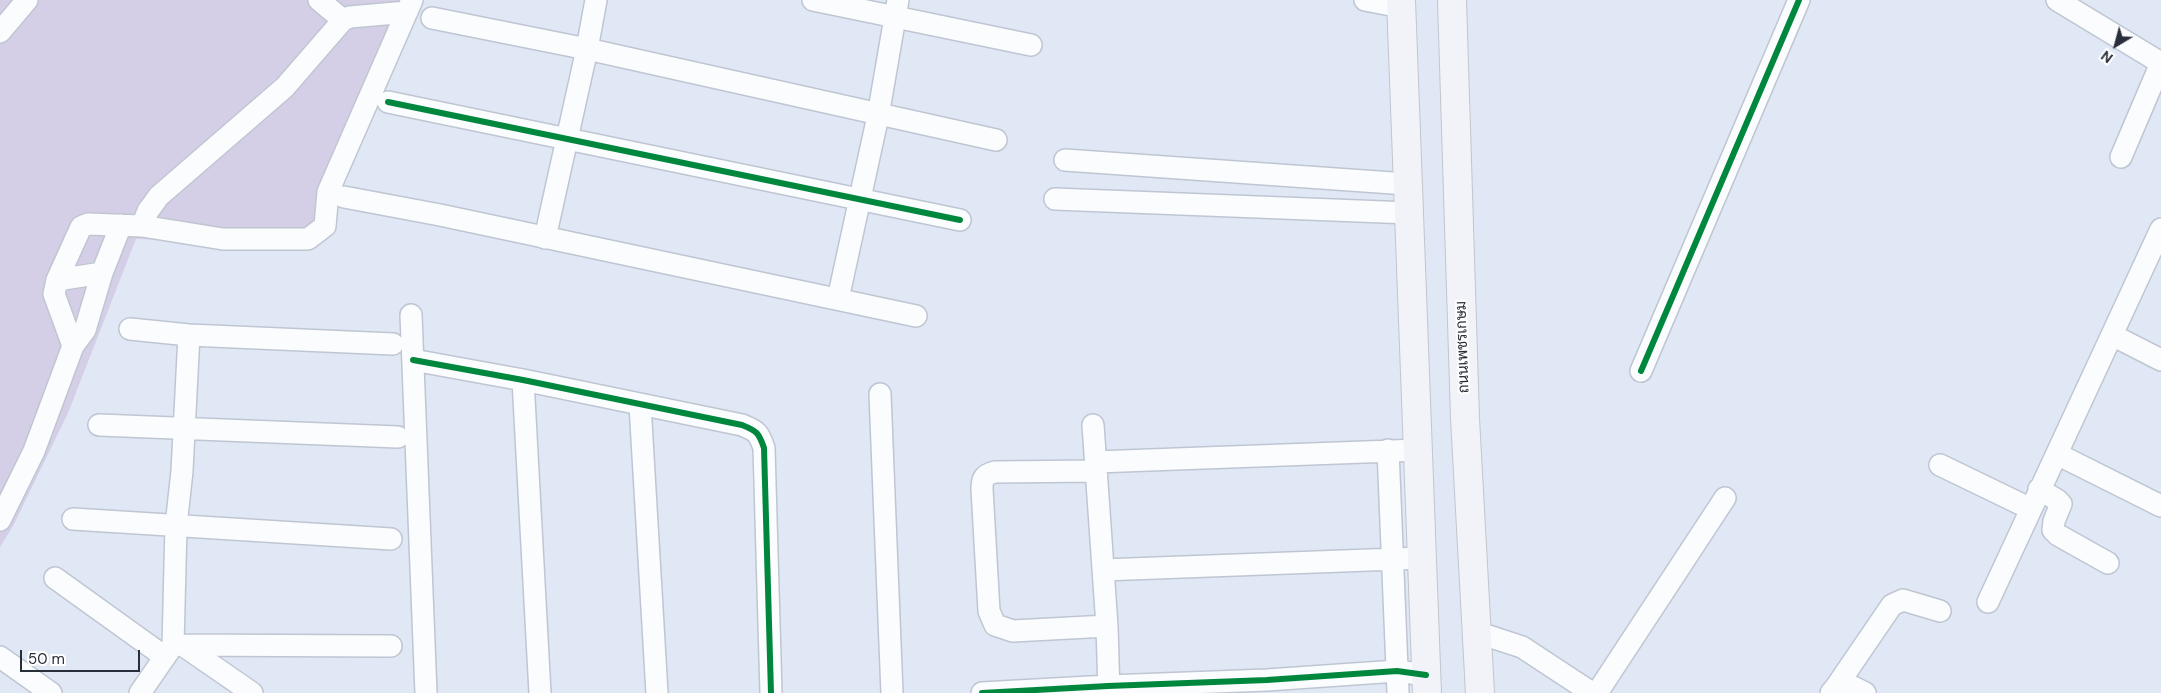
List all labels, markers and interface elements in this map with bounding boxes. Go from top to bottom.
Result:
north arrow [2091,20,2141,70]
text: N [2097,47,2116,67]
street label: ถนนเพชรเกษม [1452,301,1474,393]
scale bar [22,640,142,672]
text: 50 m [28,649,65,669]

